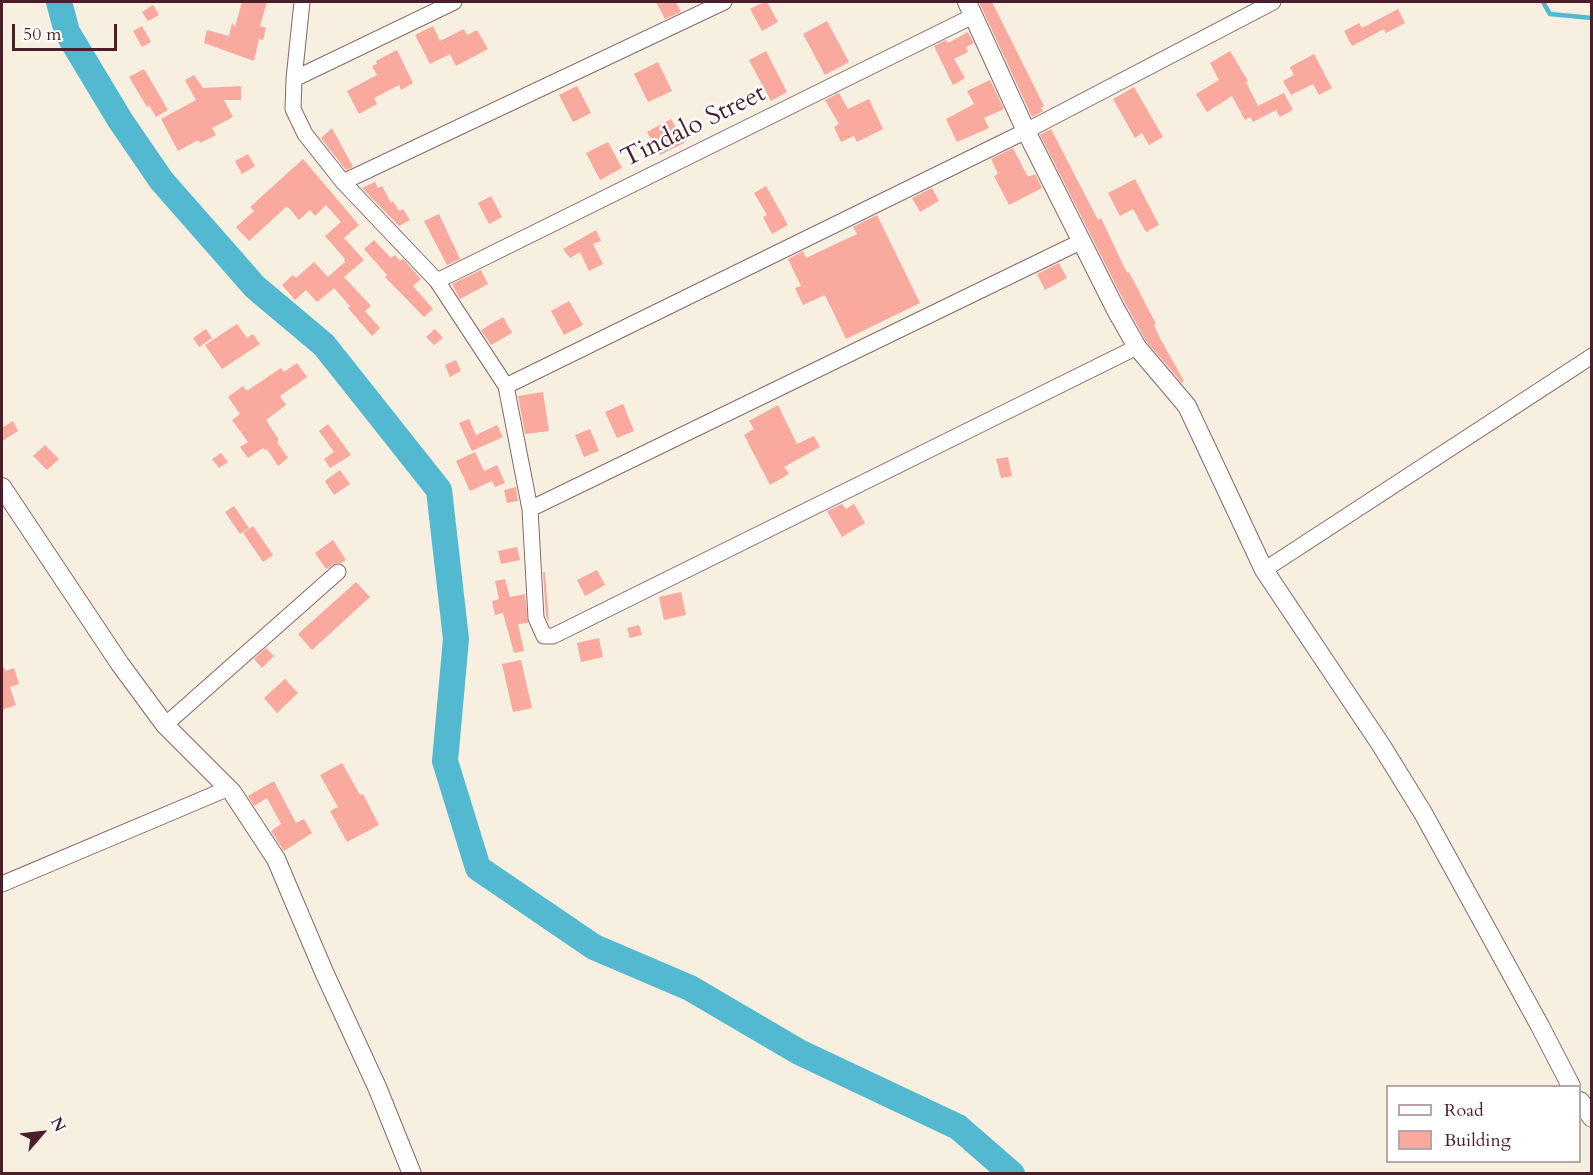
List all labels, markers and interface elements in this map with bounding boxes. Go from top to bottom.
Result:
scale bar [15,12,120,50]
text: 50 m [23,22,62,47]
street label: Tindalo Street [617,79,771,175]
legend [1386,1085,1581,1163]
text: Road [1444,1098,1484,1123]
north arrow [12,1103,72,1163]
text: N [45,1113,71,1136]
text: Building [1444,1128,1511,1153]

